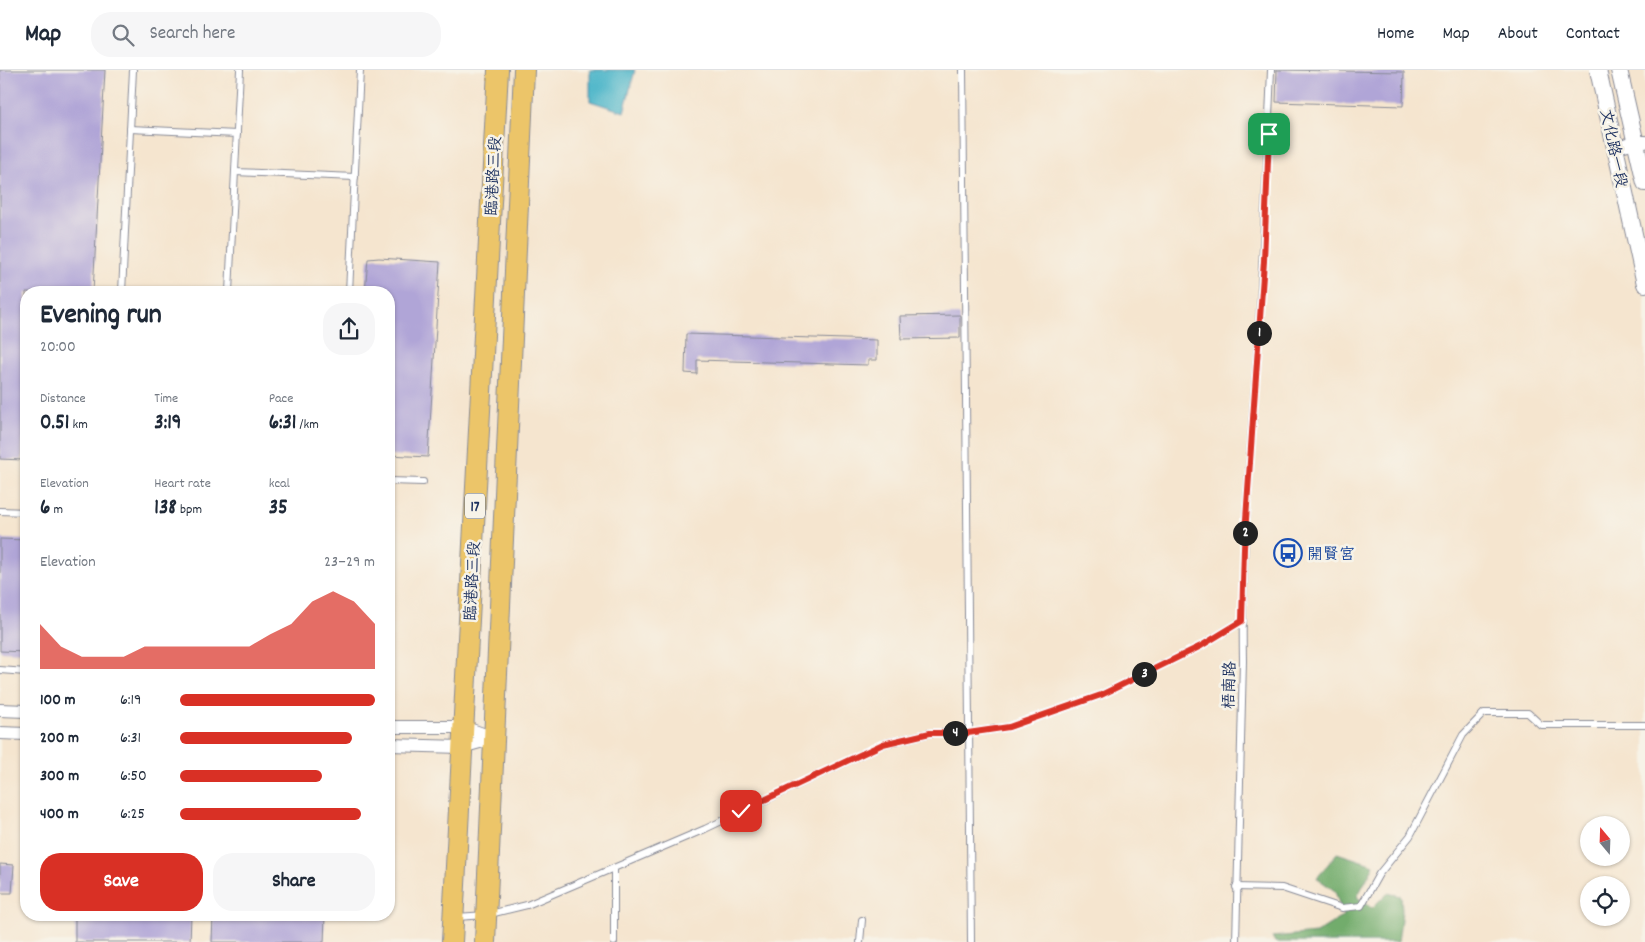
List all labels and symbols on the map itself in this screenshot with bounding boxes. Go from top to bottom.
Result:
street label: 文化路一段 [1593,107,1632,190]
pin [1248,113,1290,155]
street label: 臨港路三段 [481,136,508,217]
pin: 1 [1246,320,1272,346]
road number: 17 [465,494,485,518]
pin: 2 [1232,520,1258,546]
bus stop icon: 開賢宮 [1273,538,1303,568]
street label: 臨港路三段 [460,541,487,622]
place label: 開賢宮 [1307,544,1355,567]
street label: 梧南路 [1218,661,1243,709]
pin: 3 [1132,662,1156,686]
pin: 4 [942,720,968,746]
pin [720,790,762,832]
north arrow [1580,816,1630,866]

